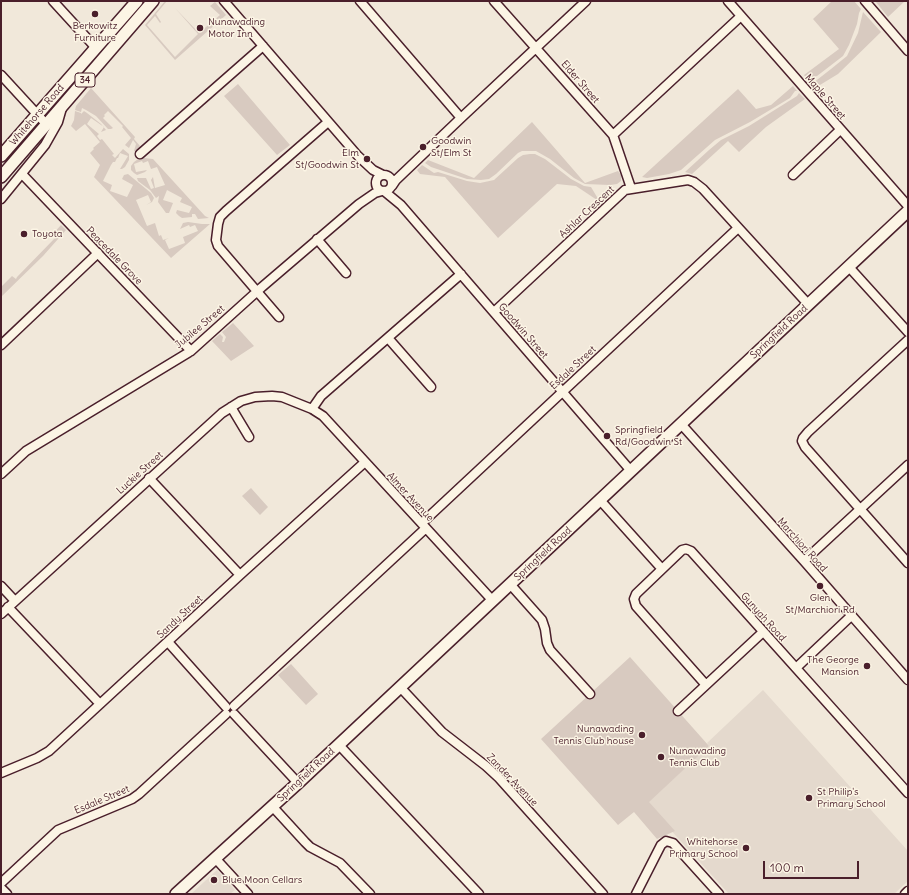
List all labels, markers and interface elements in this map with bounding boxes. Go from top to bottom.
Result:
marker: Berkowitz Furniture [90,9,100,19]
place label: Nunawading Motor Inn [208,16,265,40]
place label: Berkowitz Furniture [73,20,117,44]
marker: Nunawading Motor Inn [195,23,205,33]
street label: Elder Street [558,58,602,106]
street label: Maple Street [802,72,848,122]
road number: 34 [75,73,95,87]
street label: Whitehorse Road [7,82,67,148]
place label: Goodwin St/Elm St [431,135,471,158]
marker: Goodwin St/Elm St [418,142,428,152]
place label: Elm St/Goodwin St [295,147,359,170]
marker: Elm St/Goodwin St [362,154,372,164]
street label: Ashlar Crescent [557,183,617,241]
street label: Peacedale Grove [83,225,145,287]
place label: Toyota [32,228,63,240]
marker: Toyota [19,229,29,239]
street label: Goodwin Street [496,301,550,361]
street label: Springfield Road [748,302,810,362]
street label: Jubilee Street [173,303,227,351]
street label: Esdale Street [547,344,599,392]
place label: Springfield Rd/Goodwin St [615,424,682,448]
marker: Springfield Rd/Goodwin St [602,431,612,441]
street label: Luckie Street [114,449,166,497]
street label: Almer Avenue [384,470,436,524]
street label: Marchiori Road [775,515,829,575]
street label: Springfield Road [512,524,574,584]
marker: Glen St/Marchiori Rd [815,581,825,591]
street label: Gunyah Road [738,590,788,644]
place label: Glen St/Marchiori Rd [785,592,855,616]
street label: Sandy Street [155,593,205,641]
place label: The George Mansion [807,654,859,678]
marker: The George Mansion [862,661,872,671]
place label: Nunawading Tennis Club house [554,723,634,746]
marker: Nunawading Tennis Club house [637,730,647,740]
street label: Springfield Road [275,745,337,805]
place label: Nunawading Tennis Club [669,745,726,768]
street label: Zander Avenue [484,751,540,809]
marker: Nunawading Tennis Club [656,752,666,762]
street label: Esdale Street [73,783,131,817]
place label: St Philip's Primary School [817,786,886,810]
marker: St Philip's Primary School [804,793,814,803]
place label: Whitehorse Primary School [669,836,738,860]
marker: Whitehorse Primary School [741,843,751,853]
scale bar [765,853,861,879]
text: 100 m [770,860,804,875]
place label: Blue Moon Cellars [222,874,302,886]
marker: Blue Moon Cellars [209,875,219,885]

